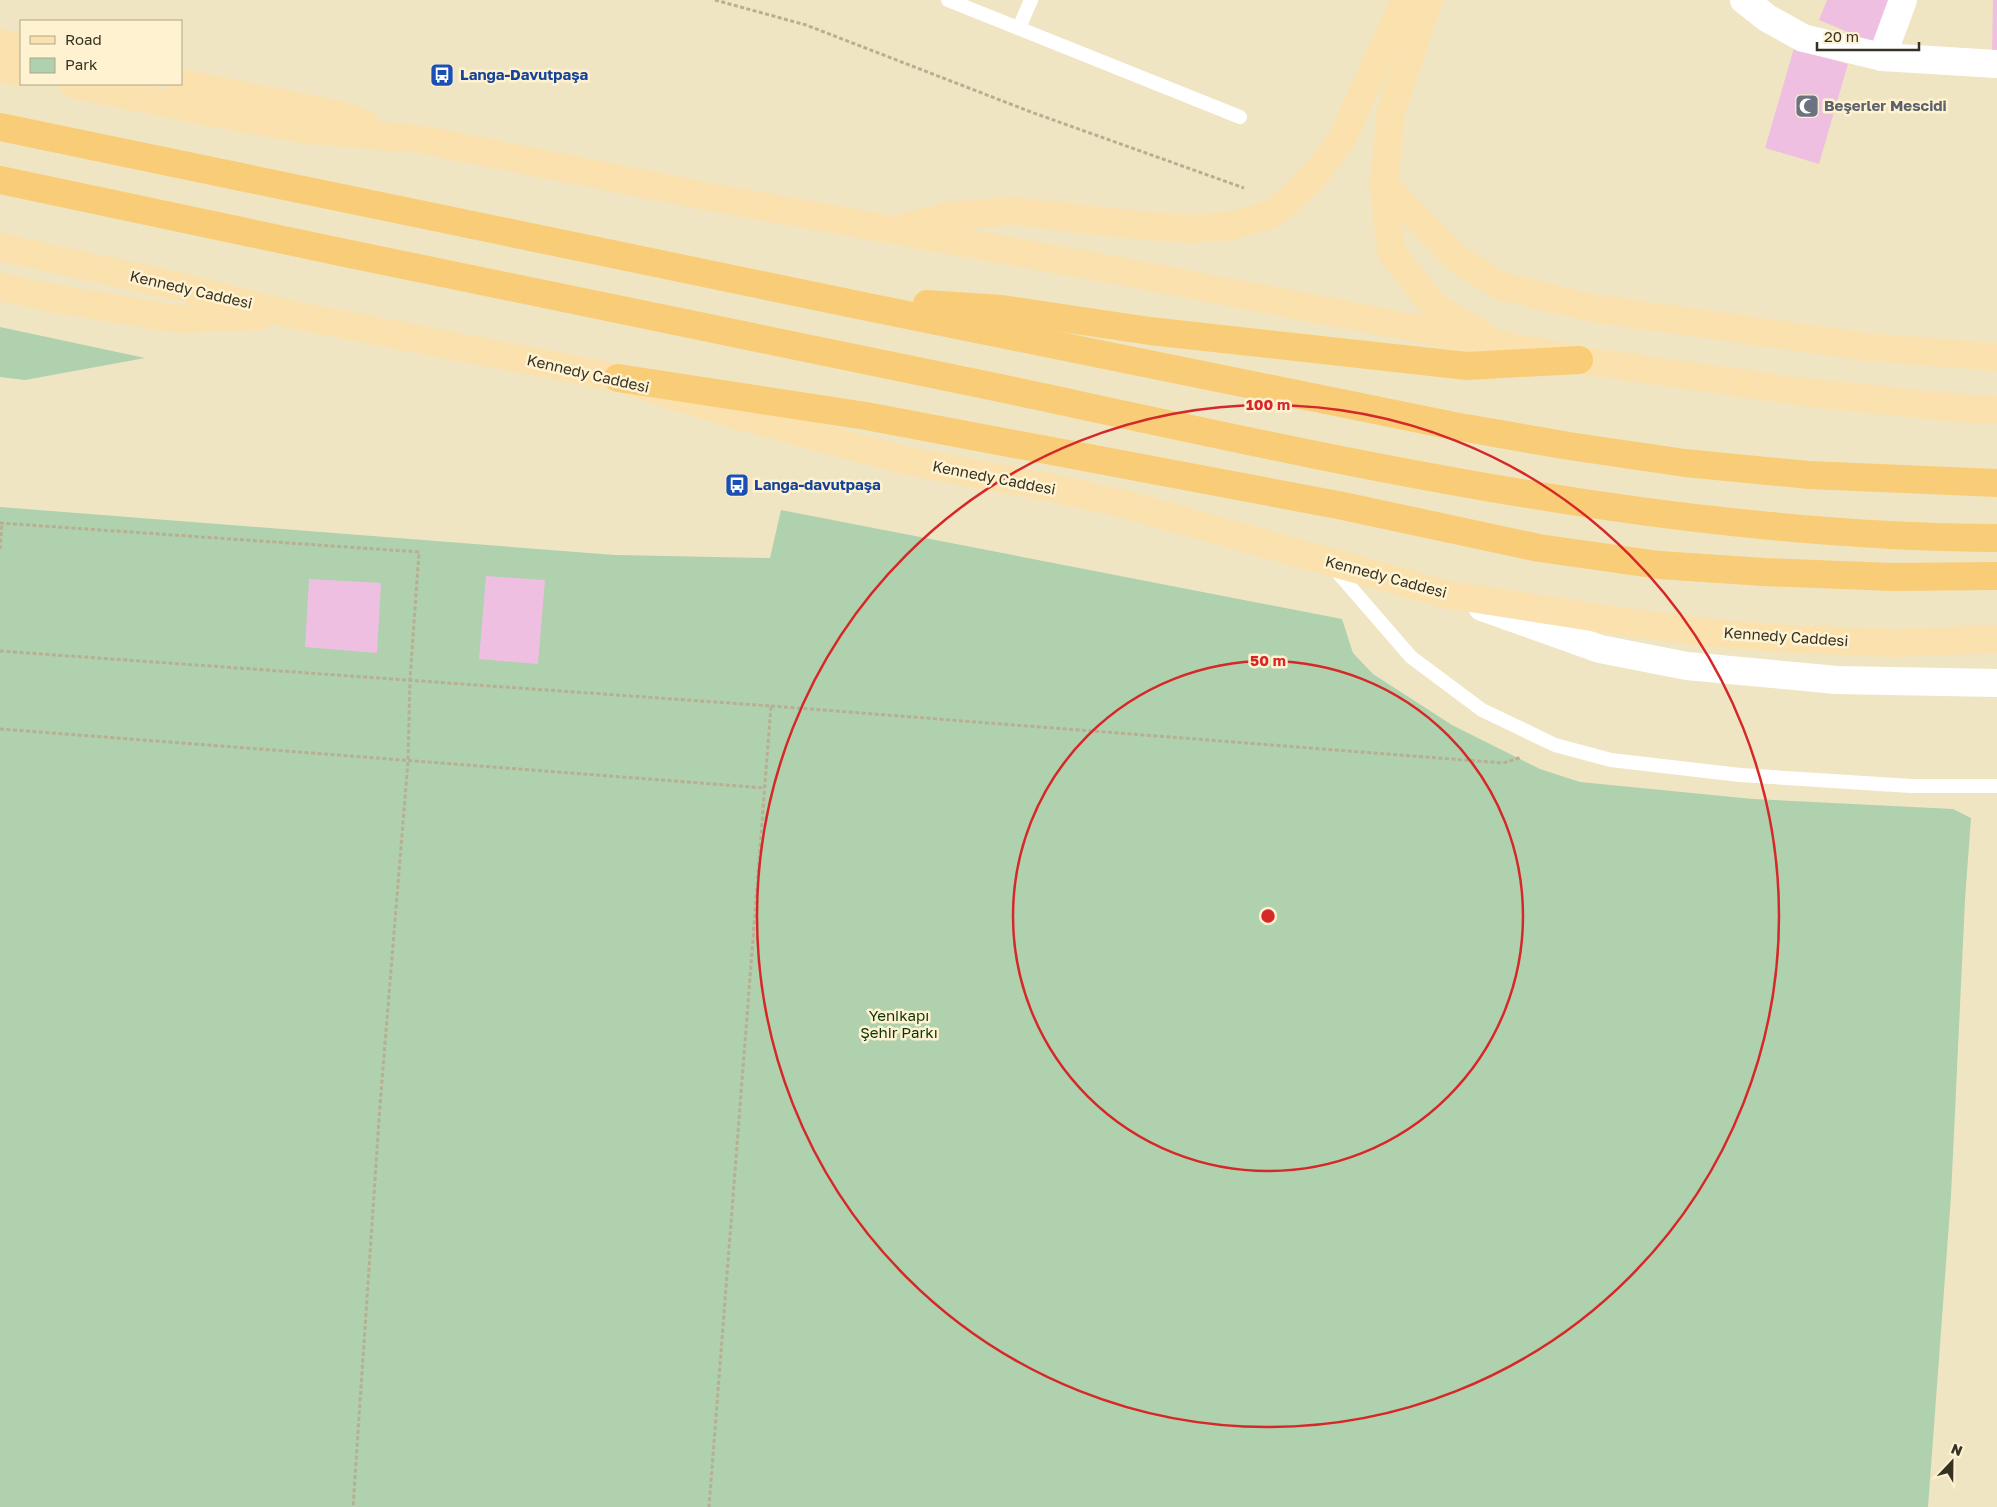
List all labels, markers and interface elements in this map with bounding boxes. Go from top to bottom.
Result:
legend [20,20,182,85]
scale bar [1817,20,1920,52]
text: 20 m [1824,27,1859,45]
text: Road [65,30,102,48]
text: Park [65,55,98,73]
bus stop icon: Langa-Davutpaşa [429,62,455,88]
place label: Langa-Davutpaşa [460,65,589,83]
mosque icon: Beşerler Mescidi [1794,93,1820,119]
place label: Beşerler Mescidi [1824,96,1947,114]
street label: Kennedy Caddesi [128,266,254,312]
street label: Kennedy Caddesi [525,350,651,396]
text: 100 m [1246,395,1290,413]
street label: Kennedy Caddesi [931,456,1057,498]
bus stop icon: Langa-davutpaşa [724,472,750,498]
place label: Langa-davutpaşa [754,475,881,493]
street label: Kennedy Caddesi [1324,551,1449,601]
street label: Kennedy Caddesi [1723,623,1849,649]
text: 50 m [1250,651,1286,669]
centre of rings [1259,907,1277,925]
park label: Yenikapı Şehir Parkı [860,1006,938,1041]
north arrow [1927,1437,1977,1487]
text: N [1949,1440,1965,1459]

